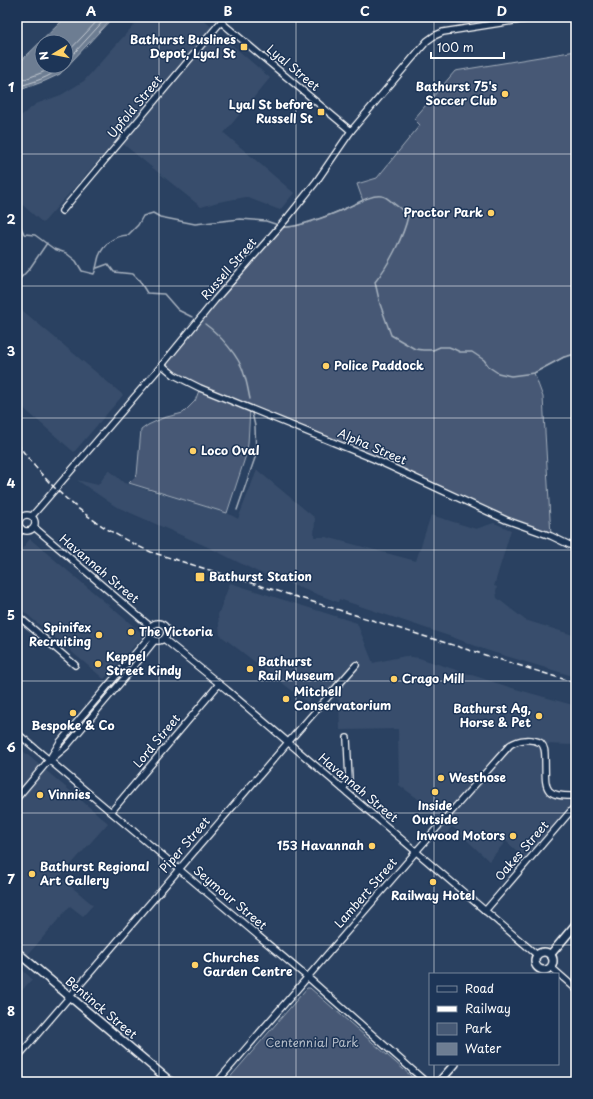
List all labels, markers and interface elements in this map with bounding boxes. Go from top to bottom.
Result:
text: A [86,1,96,20]
text: B [224,1,233,20]
text: C [360,1,370,20]
text: D [497,1,507,20]
place label: Bathurst Buslines Depot, Lyal St [130,30,236,62]
north arrow [34,34,74,74]
scale bar [431,34,504,60]
text: 100 m [437,38,474,56]
street label: Lyal Street [263,40,324,95]
marker: Bathurst Buslines Depot, Lyal St [239,42,249,52]
text: N [34,50,53,62]
street label: Upfold Street [103,71,166,142]
text: 1 [8,77,14,96]
place label: Bathurst 75's Soccer Club [416,77,497,109]
marker: Bathurst 75's Soccer Club [500,89,510,99]
place label: Lyal St before Russell St [229,95,313,127]
marker: Lyal St before Russell St [316,107,326,117]
place label: Proctor Park [403,203,483,221]
marker: Proctor Park [486,208,496,218]
text: 2 [6,209,16,228]
street label: Russell Street [196,233,260,303]
text: 3 [7,341,16,360]
place label: Police Paddock [334,356,424,374]
marker: Police Paddock [321,361,331,371]
street label: Alpha Street [335,423,410,469]
place label: Loco Oval [201,441,260,459]
marker: Loco Oval [188,446,198,456]
text: 4 [7,473,16,492]
street label: Havannah Street [56,529,143,607]
place label: Bathurst Station [209,567,312,585]
marker: Bathurst Station [194,571,206,583]
text: 5 [7,605,15,624]
place label: Spinifex Recruiting [29,618,92,650]
place label: The Victoria [139,622,214,640]
marker: The Victoria [126,627,136,637]
marker: Spinifex Recruiting [94,630,104,640]
place label: Keppel Street Kindy [106,647,182,679]
place label: Bathurst Rail Museum [258,652,334,684]
marker: Keppel Street Kindy [93,659,103,669]
marker: Bathurst Rail Museum [245,664,255,674]
place label: Crago Mill [402,669,464,687]
marker: Crago Mill [389,674,399,684]
place label: Mitchell Conservatorium [294,682,391,714]
marker: Mitchell Conservatorium [281,694,291,704]
place label: Bathurst Ag, Horse & Pet [453,699,531,731]
marker: Bespoke & Co [68,708,78,718]
street label: Lord Street [128,710,184,771]
marker: Bathurst Ag, Horse & Pet [534,711,544,721]
place label: Bespoke & Co [31,716,115,734]
text: 6 [6,737,16,756]
street label: Havannah Street [315,748,402,826]
place label: Westhose [449,768,506,786]
marker: Westhose [436,773,446,783]
place label: Vinnies [48,785,91,803]
marker: Inside Outside [430,787,440,797]
marker: Vinnies [35,790,45,800]
place label: Inside Outside [412,796,458,828]
street label: Piper Street [155,812,214,876]
street label: Oakes Street [490,816,552,884]
place label: Inwood Motors [416,826,505,844]
marker: Inwood Motors [508,831,518,841]
place label: 153 Havannah [277,836,364,854]
marker: 153 Havannah [367,841,377,851]
street label: Lambert Street [330,853,401,931]
place label: Bathurst Regional Art Gallery [39,857,149,889]
street label: Seymour Street [190,861,272,934]
text: 7 [7,869,15,888]
marker: Bathurst Regional Art Gallery [27,869,37,879]
marker: Railway Hotel [428,877,438,887]
place label: Railway Hotel [391,886,475,904]
place label: Churches Garden Centre [203,948,293,980]
marker: Churches Garden Centre [190,960,200,970]
street label: Bentinck Street [62,972,142,1043]
legend [429,973,559,1065]
text: Road [465,979,494,997]
text: Railway [465,999,511,1017]
text: 8 [7,1001,15,1020]
text: Park [465,1019,492,1037]
park label: Centennial Park [265,1033,359,1051]
text: Water [465,1039,502,1057]

